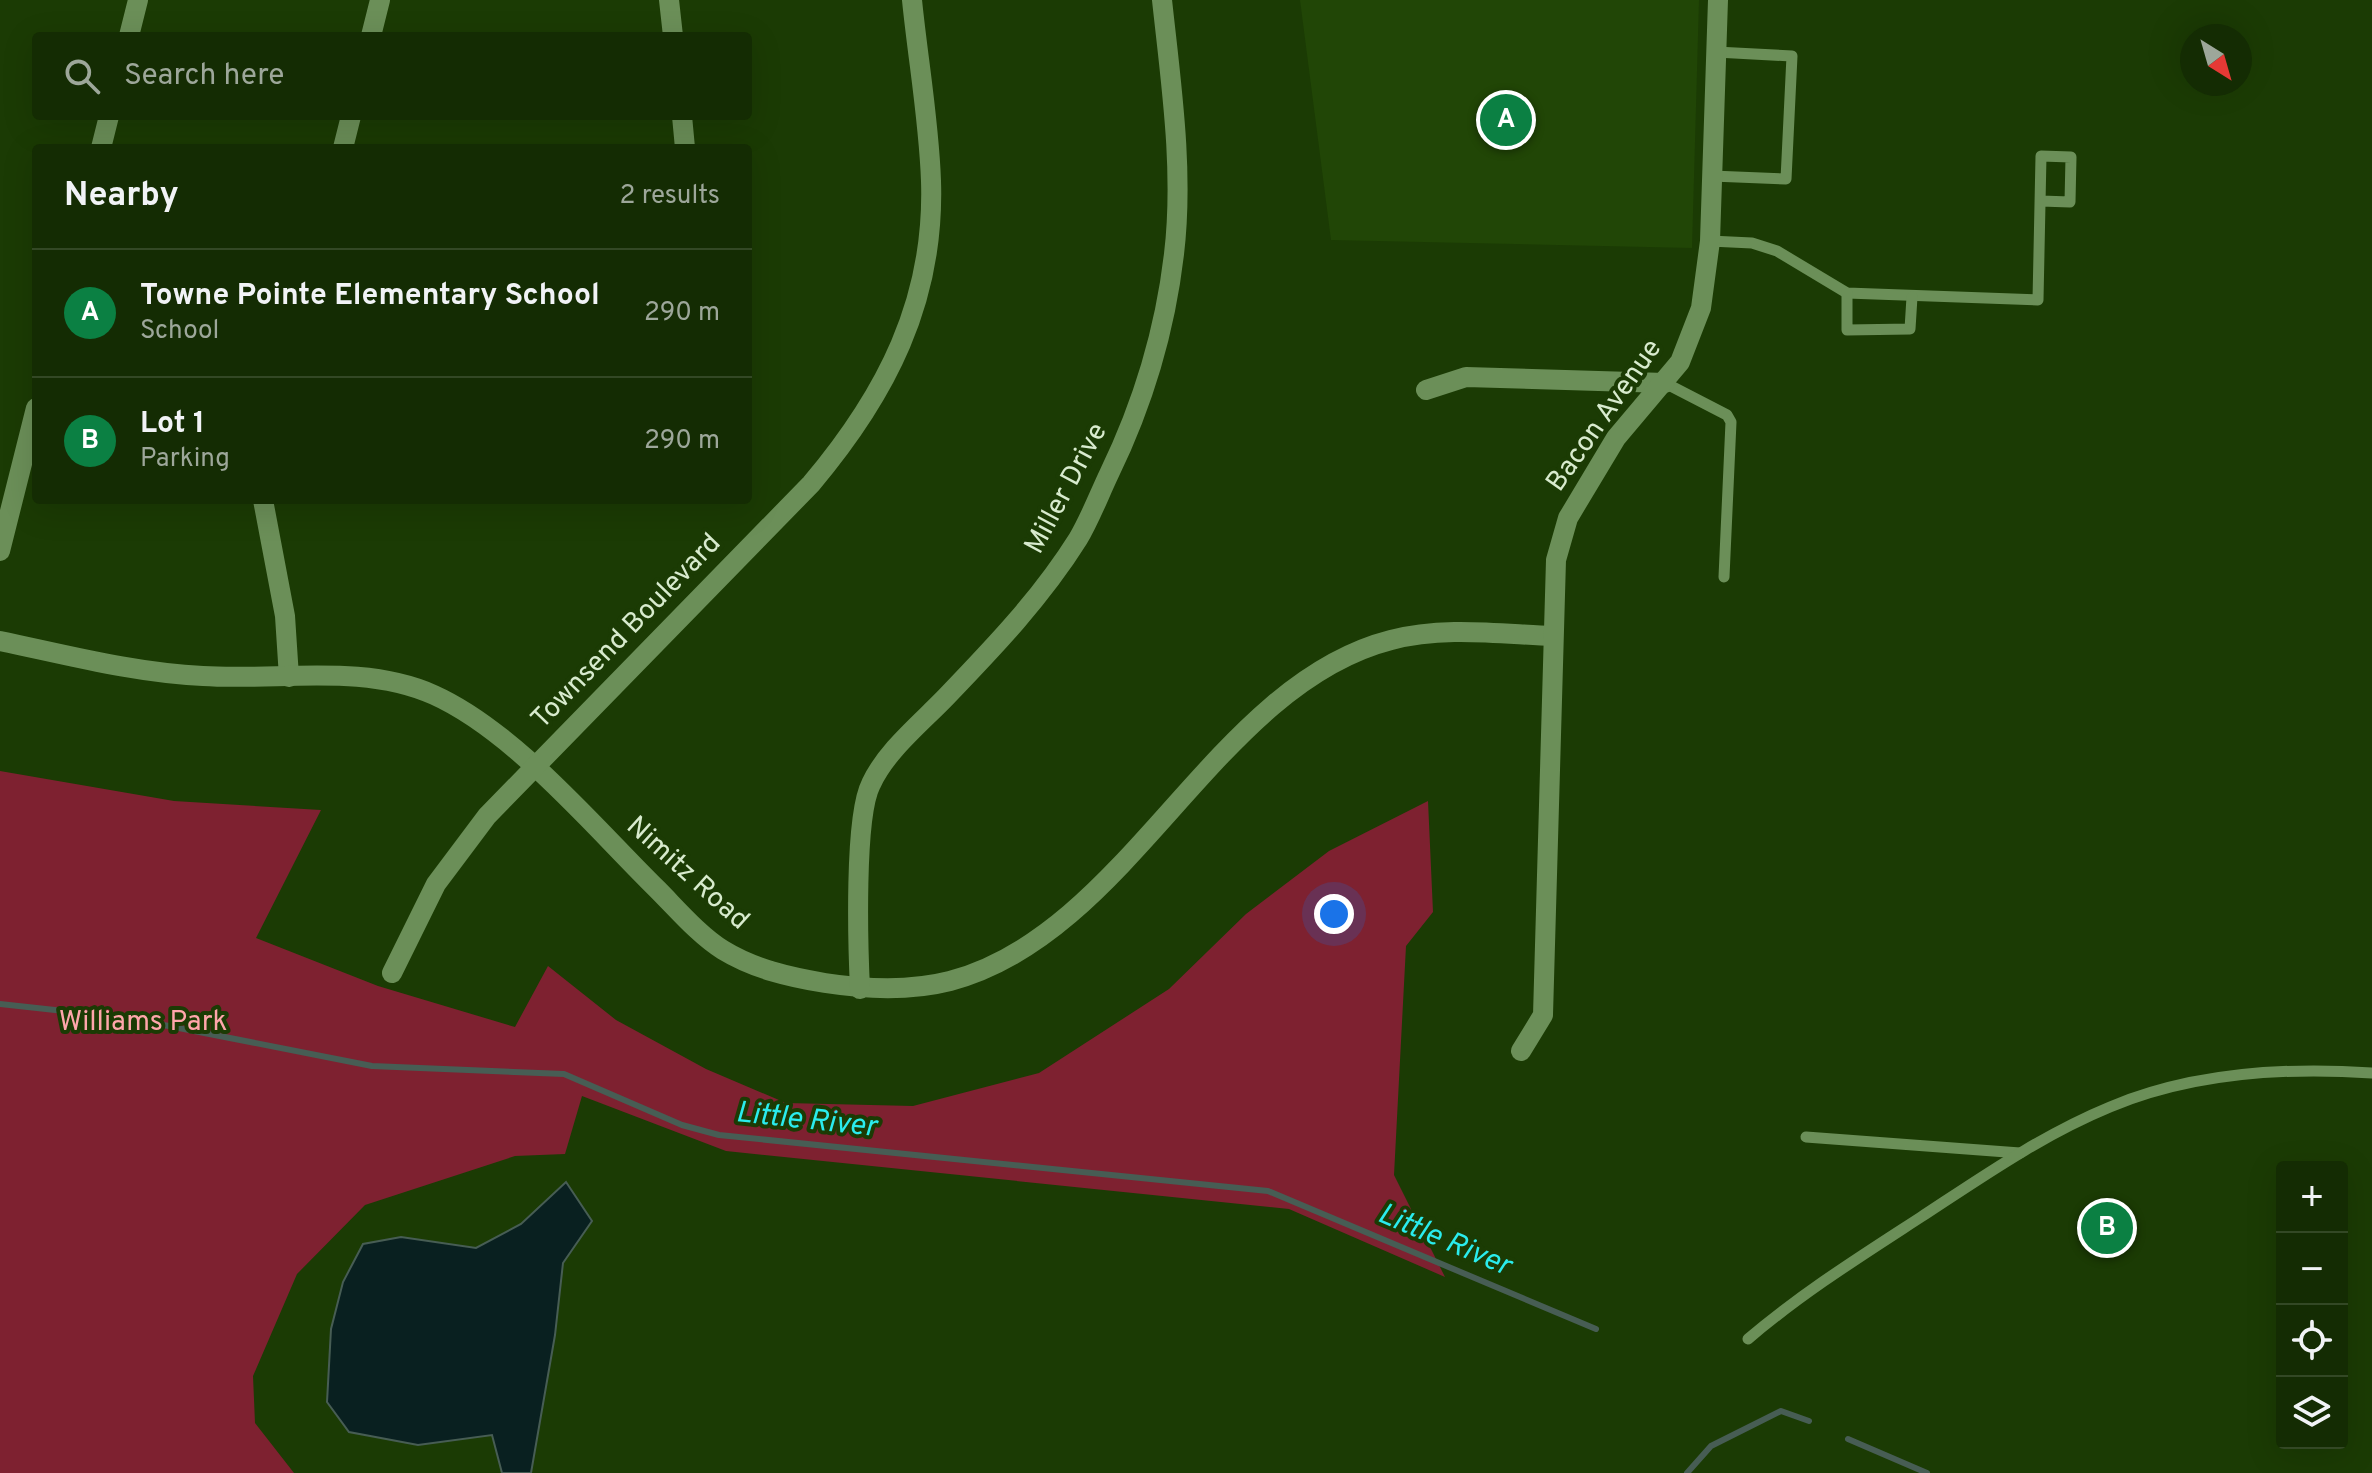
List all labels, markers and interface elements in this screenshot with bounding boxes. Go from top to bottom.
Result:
north arrow [2180,24,2252,96]
search box [32,32,752,120]
icon: search [60,54,104,98]
text: Search here [124,58,284,95]
pin: A [1480,90,1532,150]
text: Nearby [64,175,179,218]
text: 2 results [620,180,720,213]
text: Towne Pointe Elementary School [140,278,600,315]
text: A [81,297,99,330]
text: 290 m [644,297,720,330]
text: School [140,315,219,348]
street label: Bacon Avenue [1539,333,1671,499]
text: Lot 1 [140,406,205,443]
street label: Miller Drive [1017,417,1117,561]
text: B [81,425,99,458]
text: 290 m [644,425,720,458]
text: Parking [140,443,230,476]
street label: Townsend Boulevard [524,527,730,737]
street label: Nimitz Road [618,809,756,939]
your location [1314,894,1354,934]
park label: Williams Park [59,1005,227,1041]
water label: Little River [734,1095,881,1147]
map controls [2276,1161,2348,1449]
button: + [2276,1161,2348,1233]
water label: Little River [1372,1196,1519,1287]
pin: B [2081,1198,2133,1258]
button: − [2276,1233,2348,1305]
button: locate [2276,1305,2348,1377]
button: layers [2276,1377,2348,1449]

